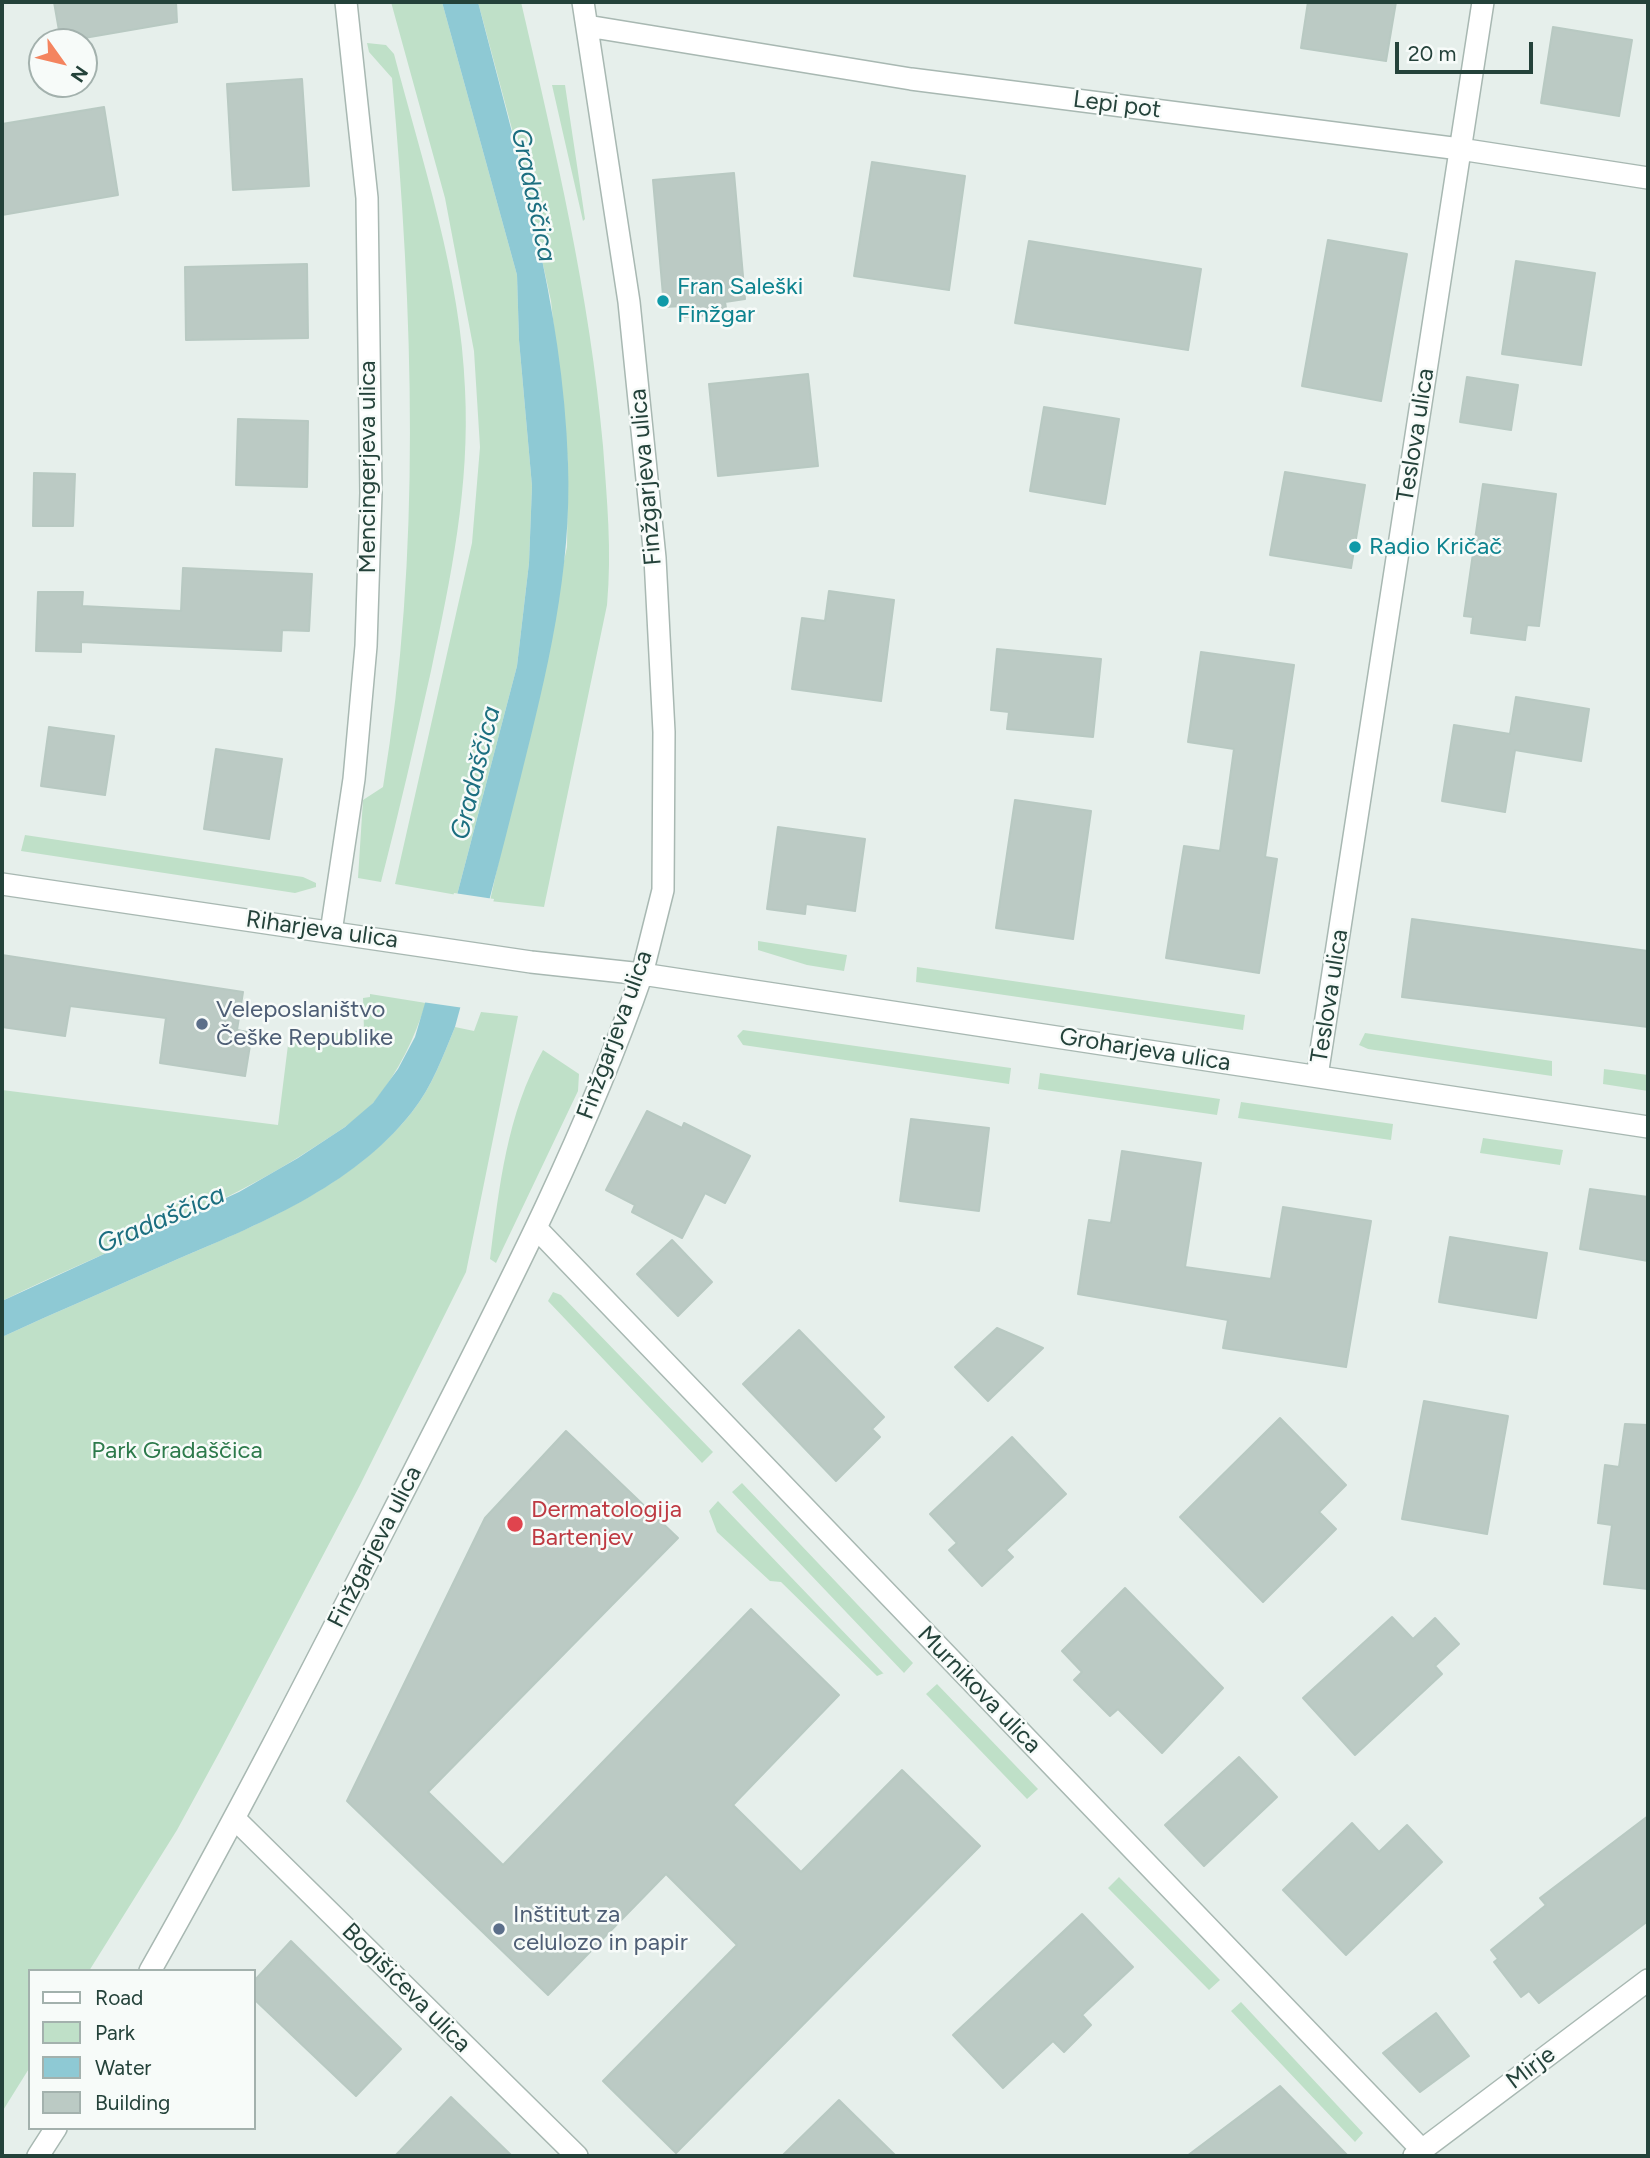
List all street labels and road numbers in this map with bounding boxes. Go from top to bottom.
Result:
street label: Lepi pot [1071,85,1163,125]
street label: Mencingerjeva ulica [354,360,382,574]
street label: Teslova ulica [1391,366,1441,504]
street label: Finžgarjeva ulica [624,387,668,567]
street label: Riharjeva ulica [244,905,400,955]
street label: Teslova ulica [1305,927,1355,1065]
street label: Finžgarjeva ulica [571,947,659,1123]
street label: Groharjeva ulica [1057,1022,1233,1078]
street label: Finžgarjeva ulica [322,1461,428,1633]
street label: Murnikova ulica [911,1620,1047,1760]
street label: Bogišićeva ulica [335,1917,477,2059]
street label: Mirje [1501,2040,1561,2096]

